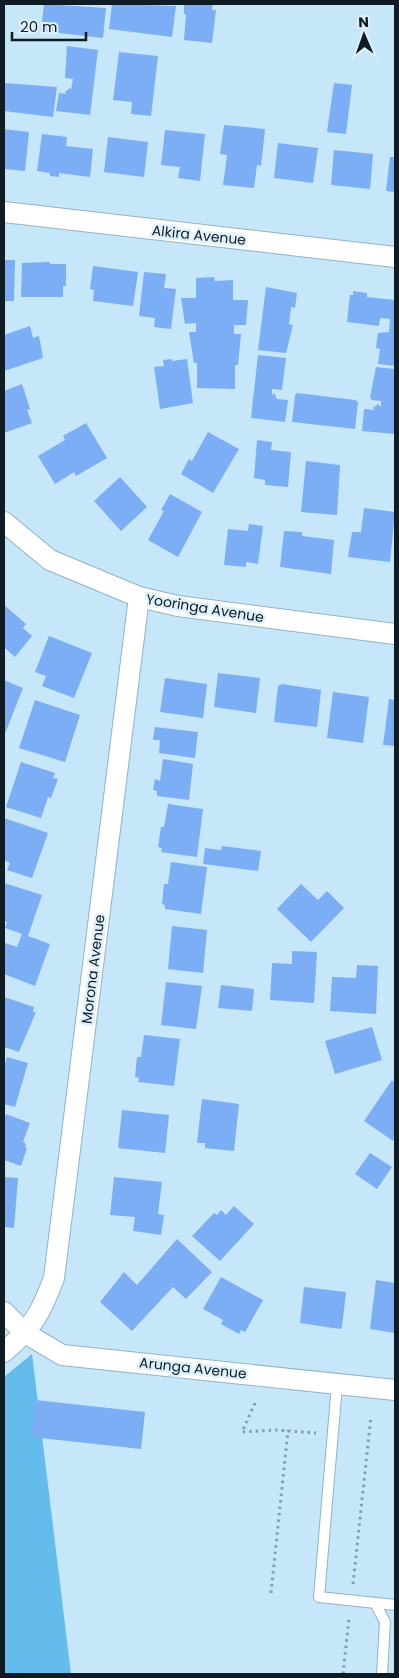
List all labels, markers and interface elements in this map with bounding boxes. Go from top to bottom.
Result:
scale bar [12,10,86,42]
north arrow [339,10,389,60]
text: N [358,12,369,32]
text: 20 m [20,16,58,37]
street label: Alkira Avenue [151,220,247,250]
street label: Yooringa Avenue [145,589,266,627]
street label: Morona Avenue [76,913,110,1025]
street label: Arunga Avenue [138,1352,248,1384]

